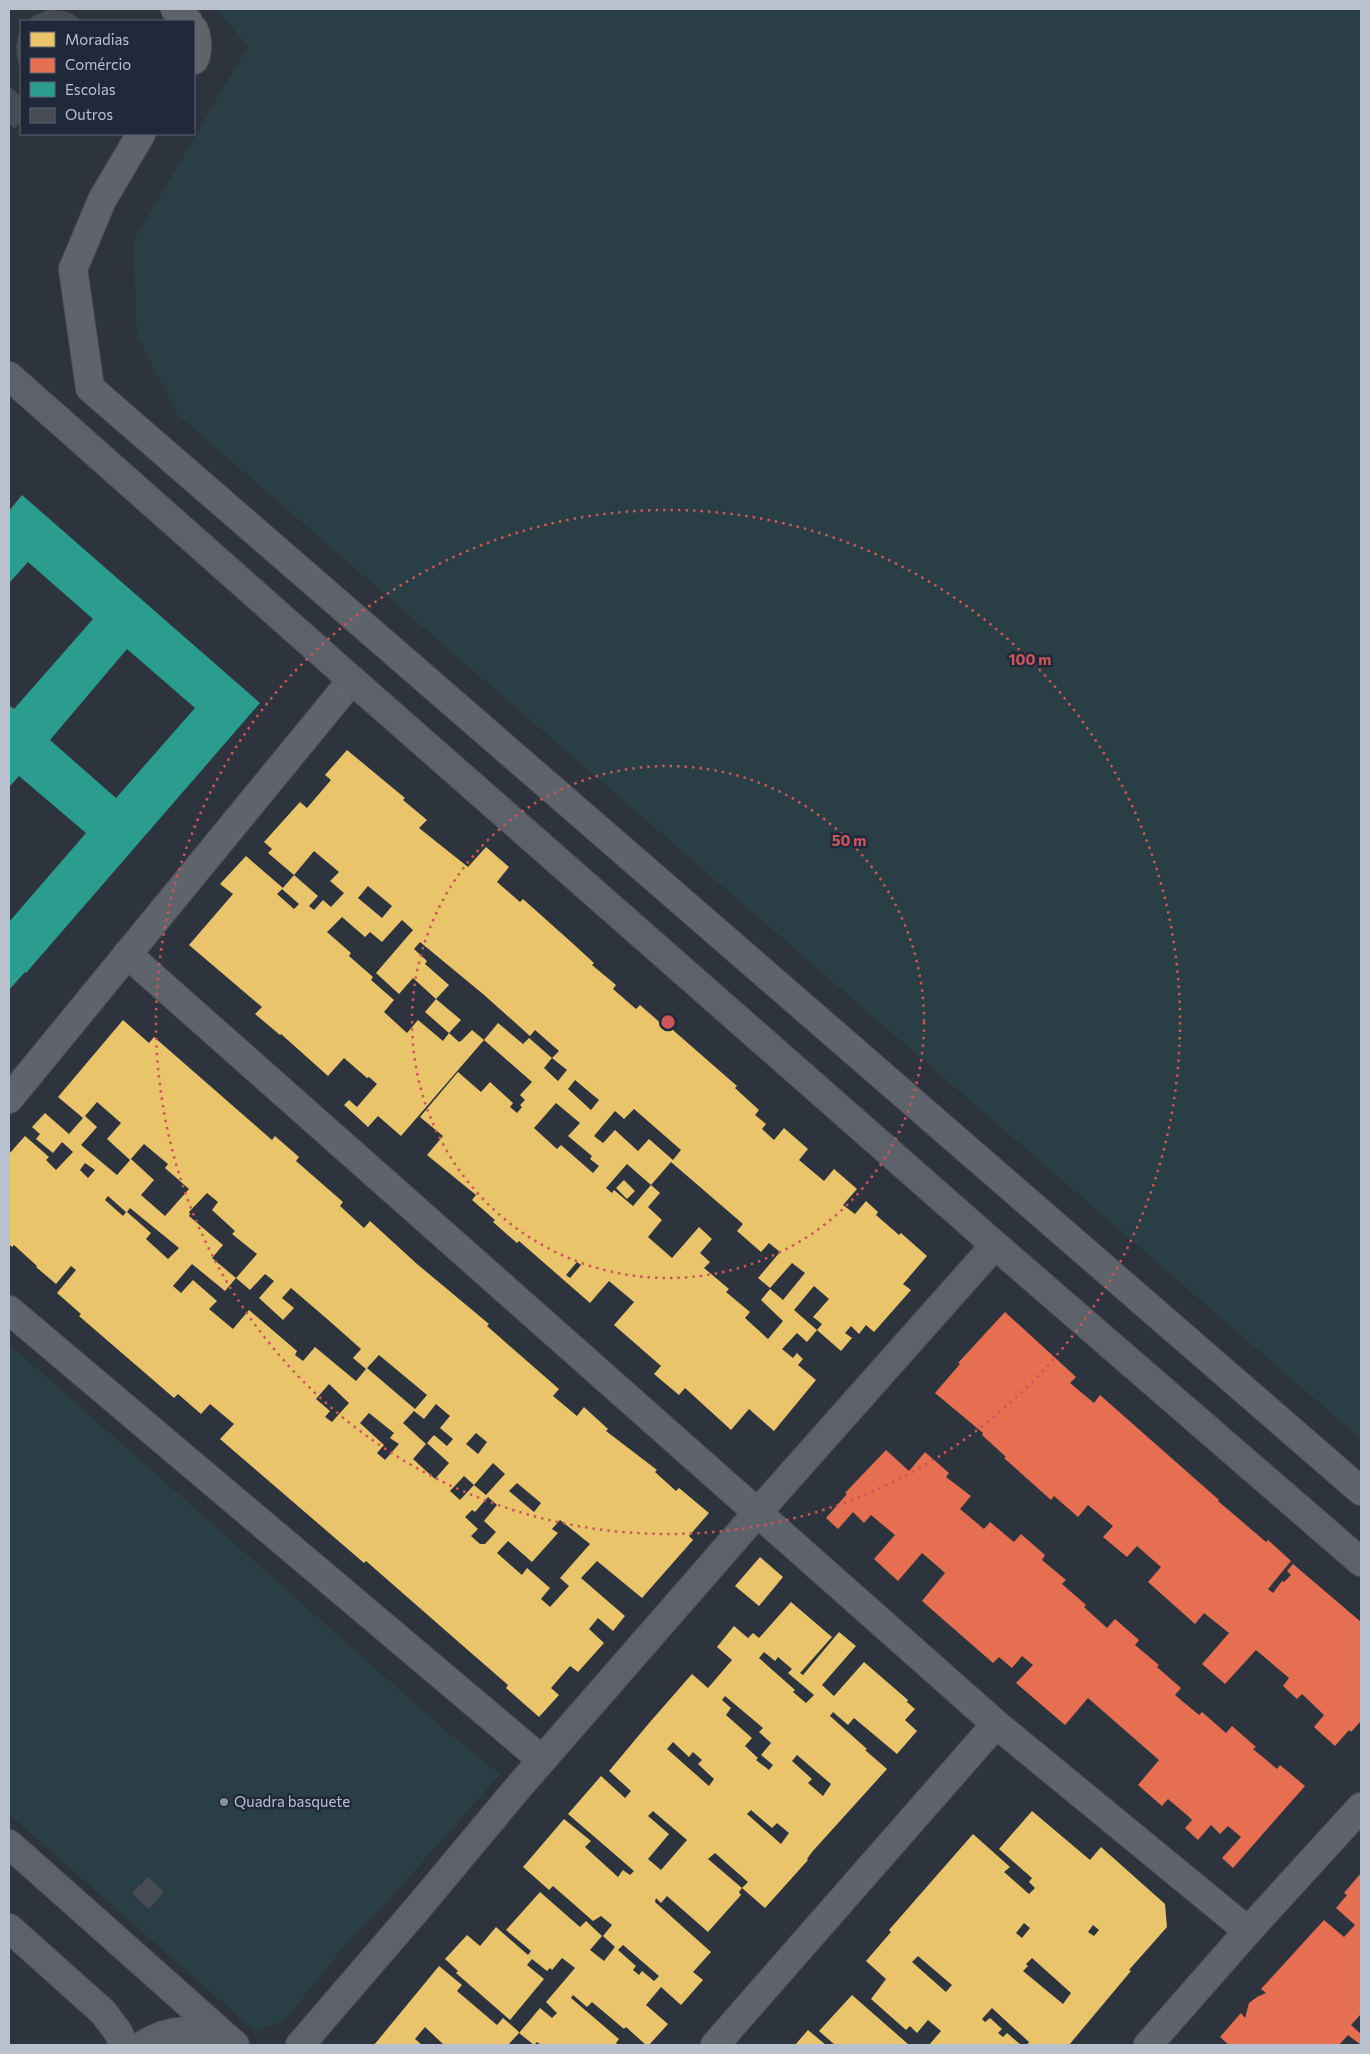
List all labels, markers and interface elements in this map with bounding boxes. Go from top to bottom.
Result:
legend [20,20,195,135]
text: Moradias [65,30,129,48]
text: Comércio [65,55,131,73]
text: Escolas [65,80,116,98]
text: Outros [65,105,113,123]
text: 100 m [1009,650,1051,668]
text: 50 m [832,831,866,849]
centre of rings [659,1013,677,1031]
place label: Quadra basquete [234,1792,350,1810]
marker: Quadra basquete [218,1796,230,1808]

